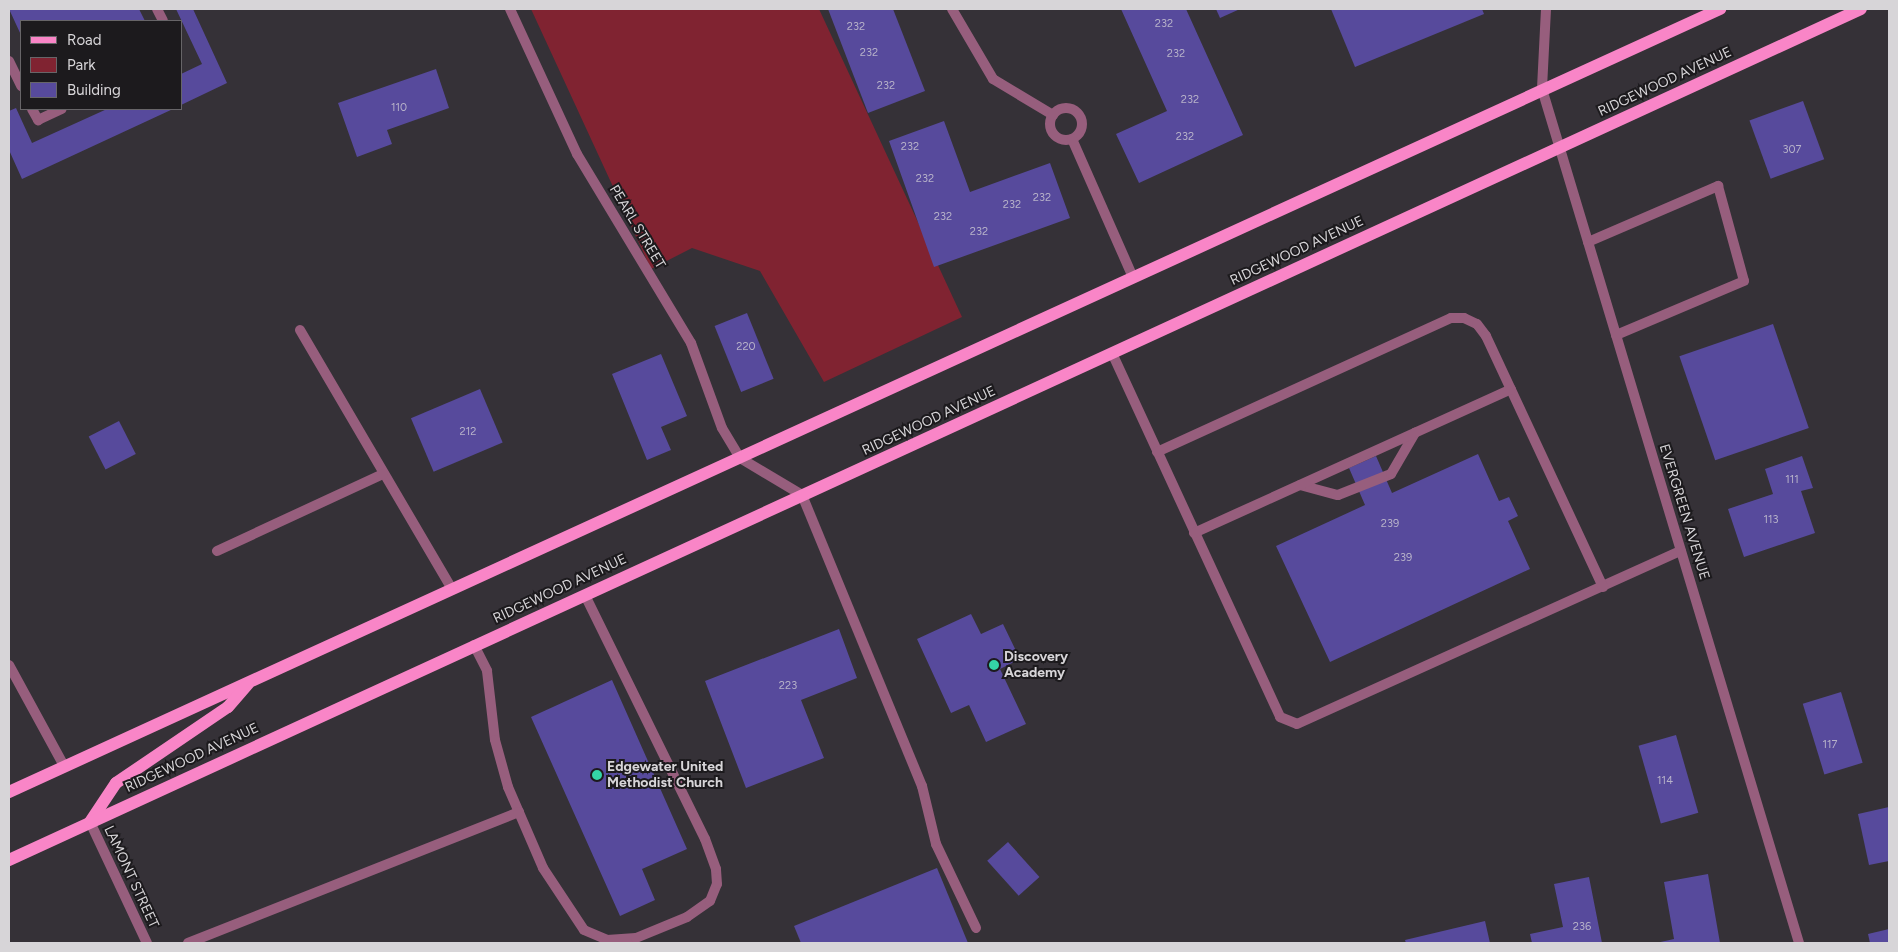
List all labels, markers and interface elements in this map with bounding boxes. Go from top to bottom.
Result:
house number: 232 [1155,17,1173,31]
legend [20,20,182,110]
house number: 232 [847,20,865,34]
text: Road [67,31,102,49]
street label: RIDGEWOOD AVENUE [1596,44,1734,120]
house number: 232 [860,46,878,60]
house number: 232 [1167,47,1185,61]
text: Park [67,56,96,74]
house number: 232 [877,79,895,93]
text: Building [67,81,121,99]
house number: 232 [1181,93,1199,107]
house number: 110 [391,101,407,115]
house number: 232 [1176,130,1194,144]
house number: 232 [901,140,919,154]
house number: 307 [1783,143,1801,157]
house number: 232 [916,172,934,186]
street label: PEARL STREET [605,182,669,272]
house number: 232 [1033,191,1051,205]
house number: 232 [1003,198,1021,212]
house number: 232 [934,210,952,224]
street label: RIDGEWOOD AVENUE [1228,213,1366,289]
house number: 232 [970,225,988,239]
house number: 220 [736,340,756,354]
street label: RIDGEWOOD AVENUE [860,383,998,459]
house number: 212 [460,425,476,439]
street label: EVERGREEN AVENUE [1655,442,1713,582]
house number: 111 [1785,473,1799,487]
house number: 113 [1763,513,1779,527]
house number: 239 [1381,517,1399,531]
street label: RIDGEWOOD AVENUE [491,551,629,627]
house number: 239 [1394,551,1412,565]
place label: Discovery Academy [1004,649,1068,682]
marker: Discovery Academy [988,659,1000,671]
house number: 223 [779,679,797,693]
street label: RIDGEWOOD AVENUE [123,720,261,796]
house number: 117 [1823,738,1837,752]
place label: Edgewater United Methodist Church [607,759,723,792]
marker: Edgewater United Methodist Church [591,769,603,781]
house number: 114 [1657,774,1673,788]
street label: LAMONT STREET [100,823,162,931]
house number: 236 [1573,920,1591,934]

